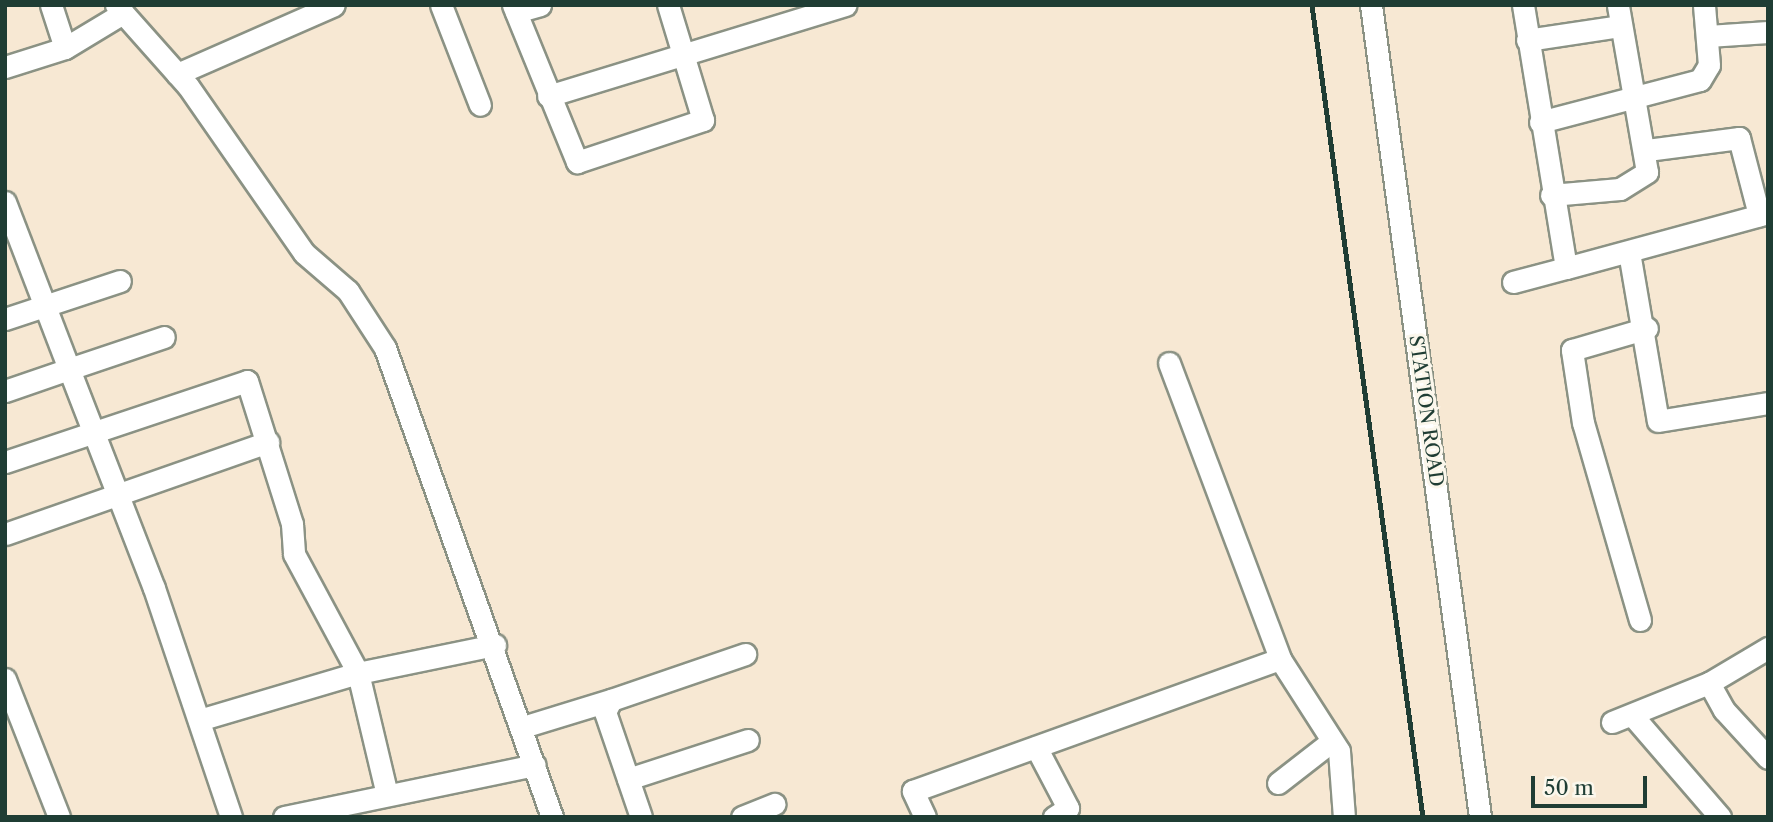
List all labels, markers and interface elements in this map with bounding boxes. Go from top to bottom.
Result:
street label: STATION ROAD [1404,334,1448,488]
scale bar [1535,762,1650,806]
text: 50 m [1544,775,1594,800]

